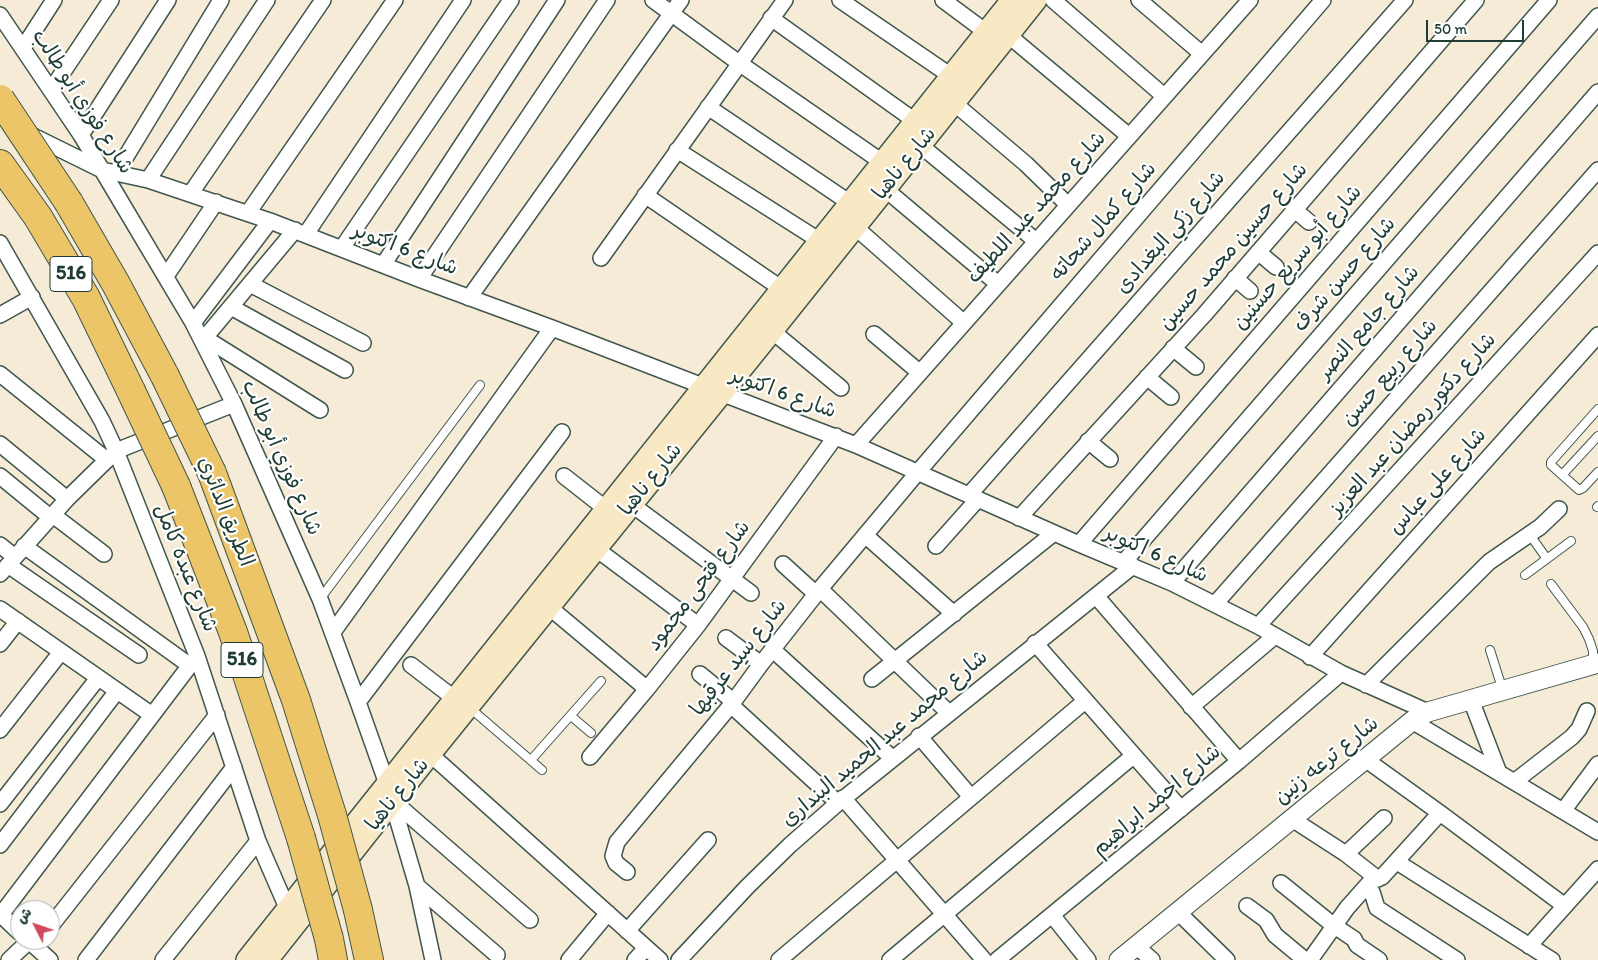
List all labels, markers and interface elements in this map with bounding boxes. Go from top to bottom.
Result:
scale bar [1428,10,1526,42]
text: 50 m [1434,20,1467,38]
street label: شارع فوزي أبو طالب [26,25,138,179]
street label: شارع ناهيا [868,122,942,206]
street label: شارع محمد عبد اللطيف [962,127,1112,289]
street label: شارع كمال شحاته [1045,157,1163,287]
street label: شارع حسين محمد حسين [1154,158,1314,336]
street label: شارع زكي البغدادى [1111,166,1231,300]
street label: شارع أبو سريع حسنين [1228,180,1368,336]
street label: شارع حسن شرف [1288,212,1402,338]
street label: شارع 6 اكتوبر [349,218,461,282]
road number: 516 [50,256,92,292]
street label: شارع جامع النصر [1312,261,1426,385]
street label: شارع ربيع حسن [1337,314,1443,432]
street label: شارع دكتور رمضان عبد العزيز [1324,328,1502,522]
street label: شارع 6 اكتوبر [727,363,839,425]
street label: شارع فوزي أبو طالب [235,376,327,540]
street label: شارع على عباس [1384,424,1492,540]
street label: شارع ناهيا [614,438,688,522]
street label: الطريق الدائري [192,453,258,571]
street label: شارع عبده كامل [148,500,222,636]
street label: شارع فتحى محمود [642,516,756,656]
street label: شارع 6 اكتوبر [1100,521,1212,589]
street label: شارع سيد عرقبها [685,594,793,722]
road number: 516 [221,642,263,678]
street label: شارع محمد عبد الحميد البندارى [777,645,993,833]
street label: شارع ترعه زنين [1270,711,1384,811]
street label: شارع احمد ابراهيم [1088,740,1226,862]
street label: شارع ناهيا [361,753,435,837]
north arrow [10,900,60,950]
text: ش [13,904,36,927]

